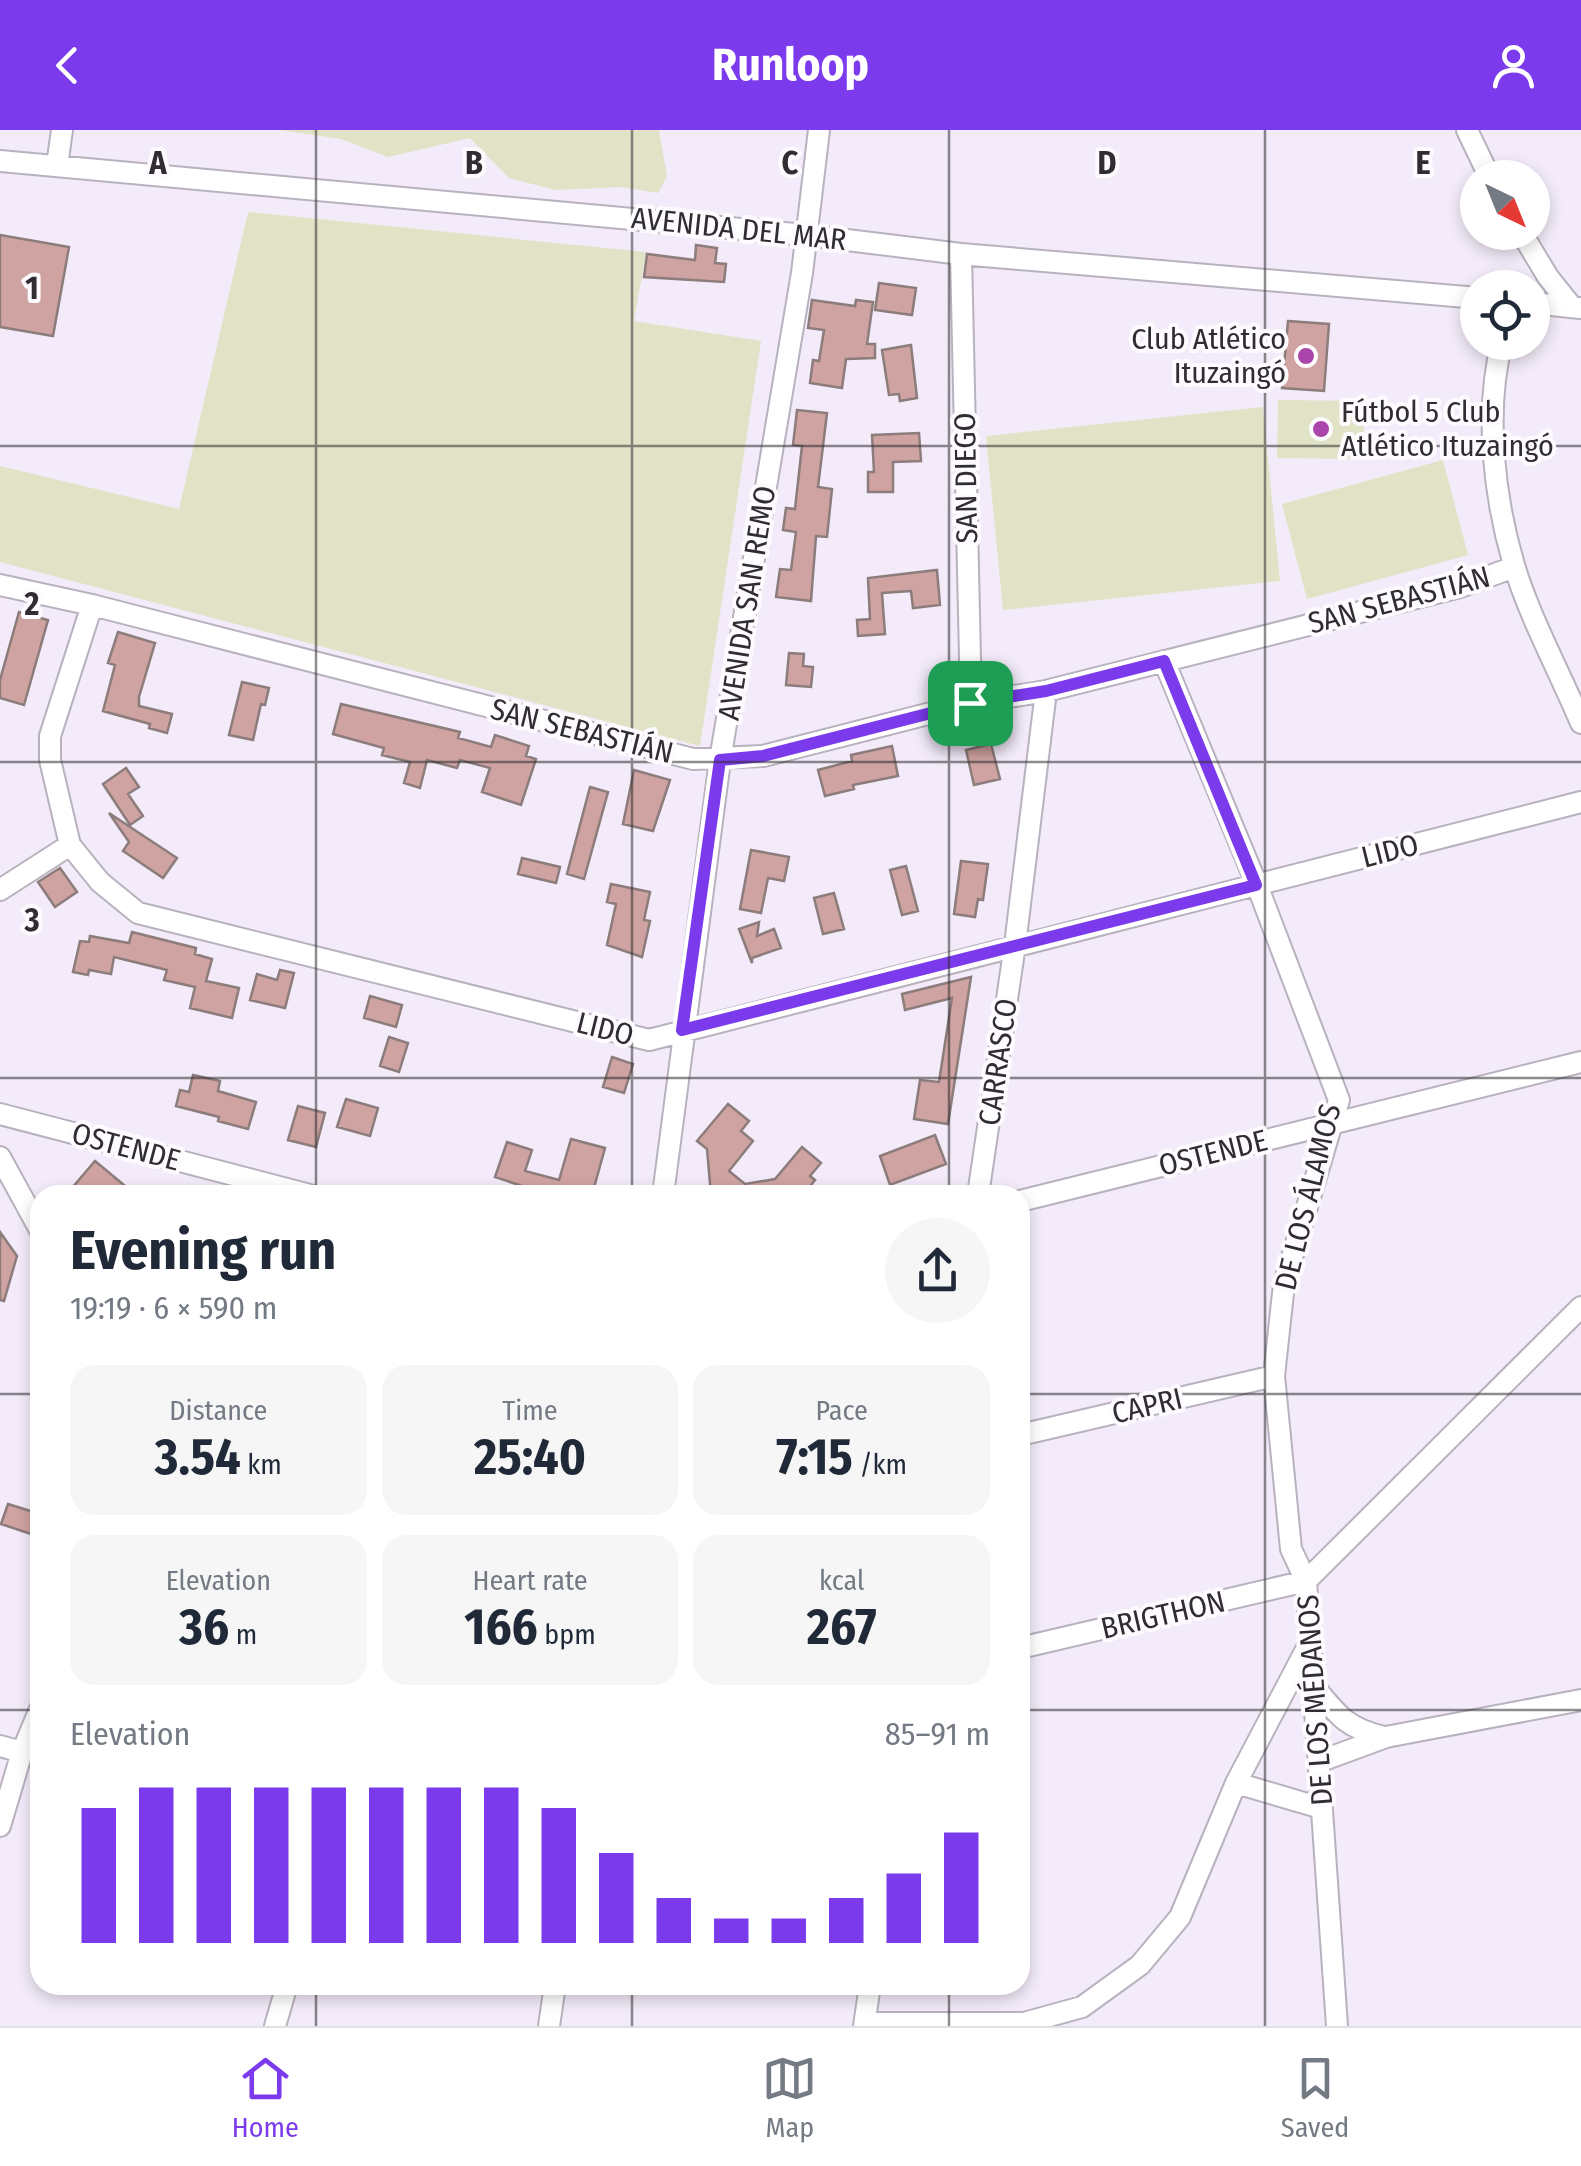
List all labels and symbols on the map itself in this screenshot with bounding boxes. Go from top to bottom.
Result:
text: A [148,144,167,182]
text: B [465,144,483,182]
text: C [782,144,799,182]
text: D [1097,144,1117,182]
text: E [1415,144,1431,182]
north arrow [1460,160,1550,250]
street label: AVENIDA DEL MAR [630,200,848,258]
text: 1 [25,269,39,307]
place label: Club Atlético Ituzaingó [1131,321,1286,391]
marker: Club Atlético Ituzaingó [1295,345,1317,367]
place label: Fútbol 5 Club Atlético Ituzaingó [1341,394,1554,464]
street label: SAN DIEGO [947,412,985,544]
marker: Fútbol 5 Club Atlético Ituzaingó [1310,418,1332,440]
street label: AVENIDA SAN REMO [711,483,783,723]
street label: SAN SEBASTIÁN [1304,558,1494,642]
text: 2 [24,585,40,623]
pin [928,661,1013,746]
street label: SAN SEBASTIÁN [487,691,677,771]
street label: LIDO [1358,827,1422,875]
text: 3 [23,901,40,939]
street label: CARRASCO [971,996,1025,1128]
street label: LIDO [573,1005,637,1053]
street label: DE LOS ÁLAMOS [1267,1100,1349,1294]
street label: OSTENDE [68,1115,184,1179]
street label: OSTENDE [1155,1122,1271,1184]
street label: CAPRI [1108,1380,1186,1432]
street label: BRIGTHON [1097,1583,1229,1647]
street label: DE LOS MÉDANOS [1290,1593,1340,1807]

